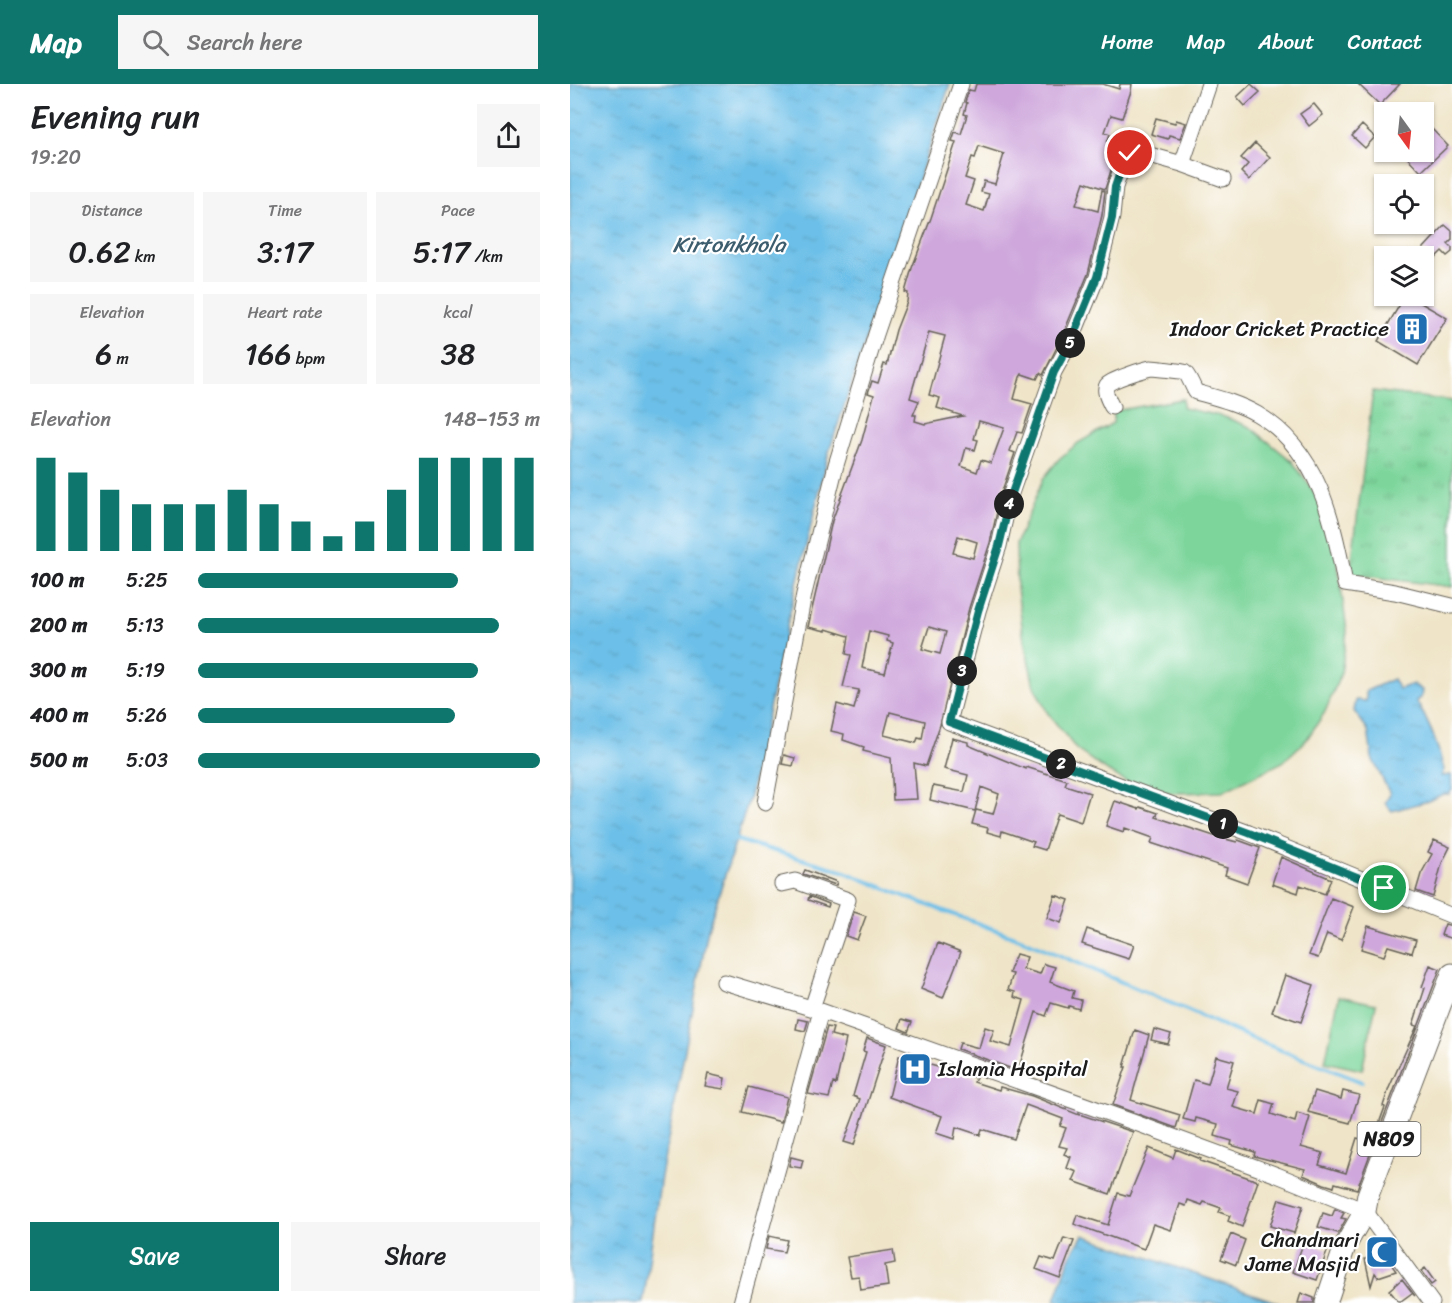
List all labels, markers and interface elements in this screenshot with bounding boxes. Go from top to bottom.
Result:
search box [118,15,538,69]
text: Map [30,18,82,67]
text: Search here [187,23,303,62]
text: Home [1101,23,1153,61]
text: Map [1186,23,1225,61]
text: About [1258,23,1315,61]
text: Contact [1348,23,1422,61]
icon: search [139,26,172,59]
text: Evening run [30,88,200,146]
north arrow [1374,102,1434,162]
map controls [1374,102,1434,306]
button: share [477,104,540,167]
pin [1104,127,1155,178]
icon: check [1113,136,1146,169]
text: 19:20 [30,140,81,175]
button: locate [1374,174,1434,234]
text: Distance [82,196,142,225]
text: Time [268,196,302,225]
text: Pace [441,196,475,225]
text: 0.62 [68,225,131,279]
text: 3:17 [257,225,313,279]
text: 5:17 [413,225,470,279]
water label: Kirtonkhola [673,225,787,264]
text: km [131,242,156,271]
text: /km [470,242,503,271]
button: layers [1374,246,1434,306]
text: Elevation [80,298,144,327]
text: Heart rate [247,298,323,327]
text: kcal [443,298,473,327]
place label: Indoor Cricket Practice [1169,310,1389,348]
building icon: Indoor Cricket Practice [1394,311,1430,347]
text: 6 [95,327,112,381]
text: 166 [245,327,292,381]
text: 38 [441,327,475,381]
pin: 5 [1055,328,1085,358]
text: 5 [1065,328,1075,357]
text: m [112,344,129,373]
text: bpm [292,344,325,373]
text: Elevation [30,402,111,437]
text: 148–153 m [443,402,540,437]
pin: 4 [994,489,1024,519]
text: 4 [1004,489,1014,518]
text: 100 m [30,563,84,598]
text: 5:25 [126,563,168,598]
text: 200 m [30,608,87,643]
text: 5:13 [126,608,164,643]
text: 300 m [30,653,87,688]
text: 5:19 [126,653,165,688]
pin: 3 [947,656,977,686]
text: 3 [958,656,966,685]
text: 400 m [30,698,88,733]
text: 5:26 [126,698,167,733]
text: 500 m [30,743,88,778]
text: 5:03 [126,743,168,778]
pin: 2 [1046,749,1076,779]
text: 2 [1056,749,1066,778]
pin: 1 [1208,809,1238,839]
text: 1 [1220,809,1226,838]
pin [1358,862,1409,913]
icon: arrive [1367,871,1400,904]
place label: Islamia Hospital [937,1050,1089,1088]
hospital icon: Islamia Hospital [897,1051,933,1087]
road number: N809 [1358,1122,1420,1156]
place label: Chandmari Jame Masjid [1244,1221,1361,1283]
button: Save [30,1222,279,1291]
button: Share [291,1222,540,1291]
mosque icon: Chandmari Jame Masjid [1364,1234,1400,1270]

